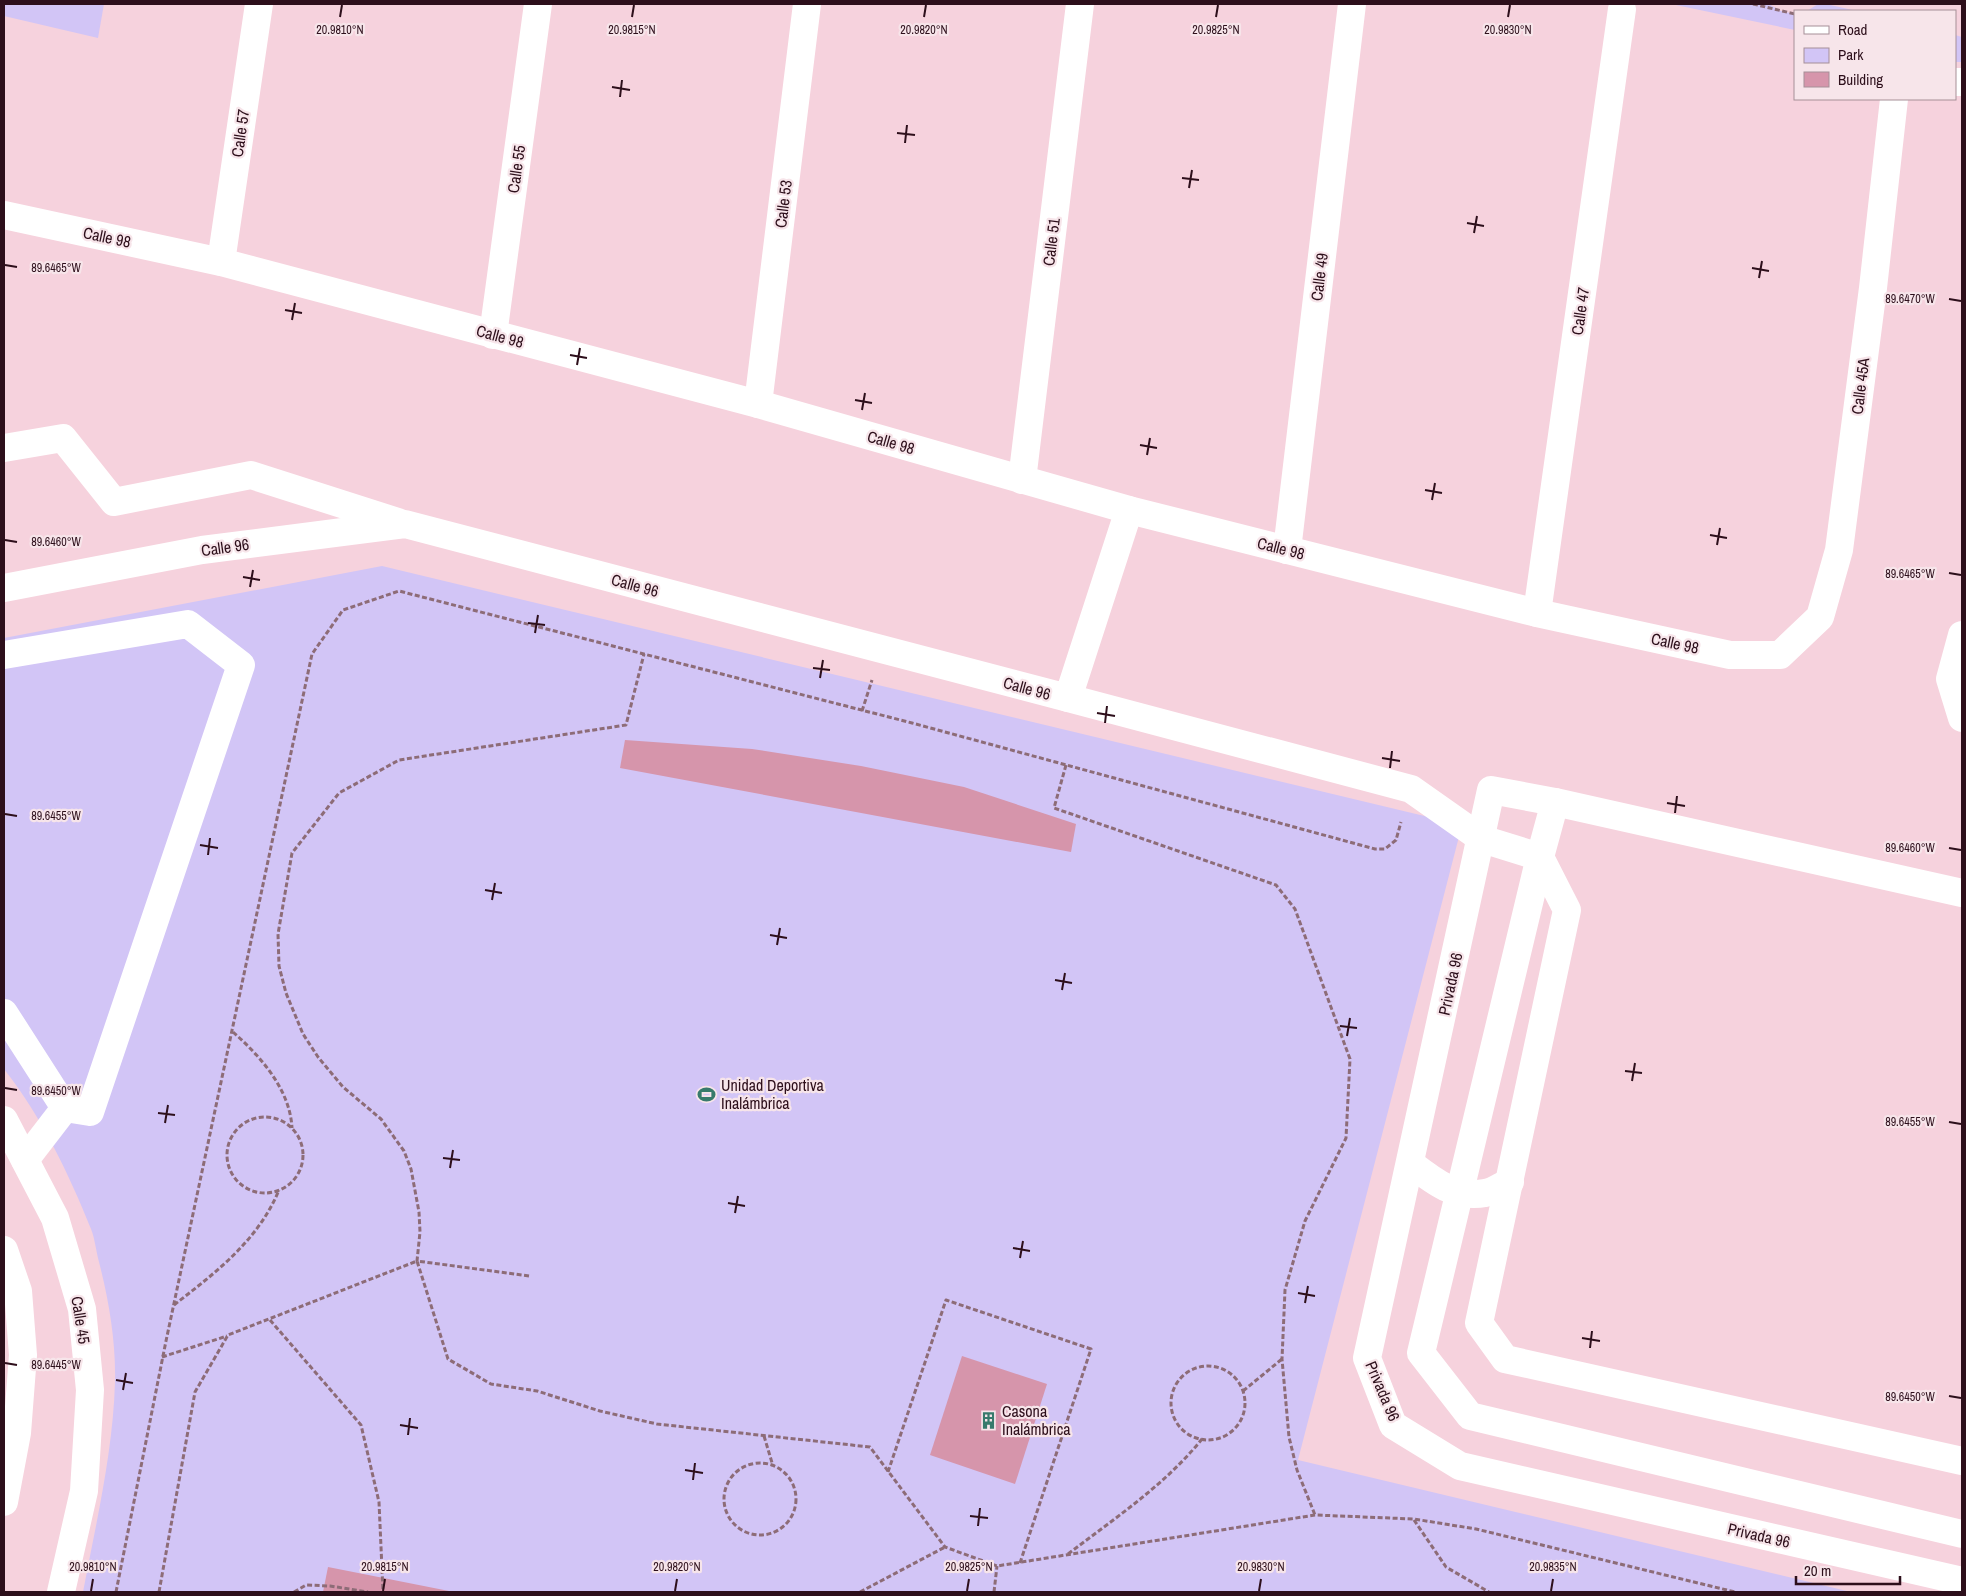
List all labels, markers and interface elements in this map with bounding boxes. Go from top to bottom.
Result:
legend [1794,10,1956,100]
text: Road [1838,19,1867,40]
text: 20.9810°N [316,22,364,38]
text: 20.9815°N [608,22,656,38]
text: 20.9820°N [900,22,948,38]
text: 20.9825°N [1192,22,1240,38]
text: 20.9830°N [1484,22,1532,38]
text: Park [1838,44,1864,65]
text: Building [1838,69,1883,90]
street label: Calle 57 [226,108,254,158]
street label: Calle 55 [502,144,530,194]
street label: Calle 53 [769,179,797,229]
street label: Calle 51 [1037,216,1065,267]
street label: Calle 98 [81,221,133,253]
street label: Calle 49 [1305,252,1333,302]
text: 89.6465°W [31,260,82,276]
street label: Calle 47 [1566,286,1594,336]
text: 89.6470°W [1885,291,1936,307]
street label: Calle 98 [474,319,526,353]
street label: Calle 45A [1846,356,1874,416]
street label: Calle 98 [865,425,917,459]
street label: Calle 98 [1255,532,1307,564]
street label: Calle 96 [200,533,250,561]
text: 89.6460°W [31,534,82,550]
text: 89.6465°W [1885,566,1936,582]
street label: Calle 96 [609,568,661,602]
street label: Calle 98 [1649,627,1701,659]
street label: Calle 96 [1001,671,1053,705]
text: 89.6455°W [31,808,82,824]
text: 89.6460°W [1885,840,1936,856]
street label: Privada 96 [1433,951,1467,1017]
place label: Unidad Deportiva Inalámbrica [721,1074,825,1114]
text: 89.6450°W [31,1083,82,1099]
sports icon: Unidad Deportiva Inalámbrica [697,1084,717,1104]
text: 89.6455°W [1885,1114,1936,1130]
street label: Calle 45 [66,1295,96,1345]
text: 89.6445°W [31,1357,82,1373]
street label: Privada 96 [1360,1357,1406,1425]
text: 89.6450°W [1885,1389,1936,1405]
place label: Casona Inalámbrica [1002,1400,1071,1440]
building icon: Casona Inalámbrica [978,1410,998,1430]
street label: Privada 96 [1726,1517,1792,1553]
scale bar [1796,1554,1900,1586]
text: 20.9810°N [69,1559,117,1575]
text: 20.9815°N [361,1559,409,1575]
text: 20.9820°N [653,1559,701,1575]
text: 20.9825°N [945,1559,993,1575]
text: 20.9830°N [1237,1559,1285,1575]
text: 20.9835°N [1529,1559,1577,1575]
text: 20 m [1804,1560,1831,1581]

